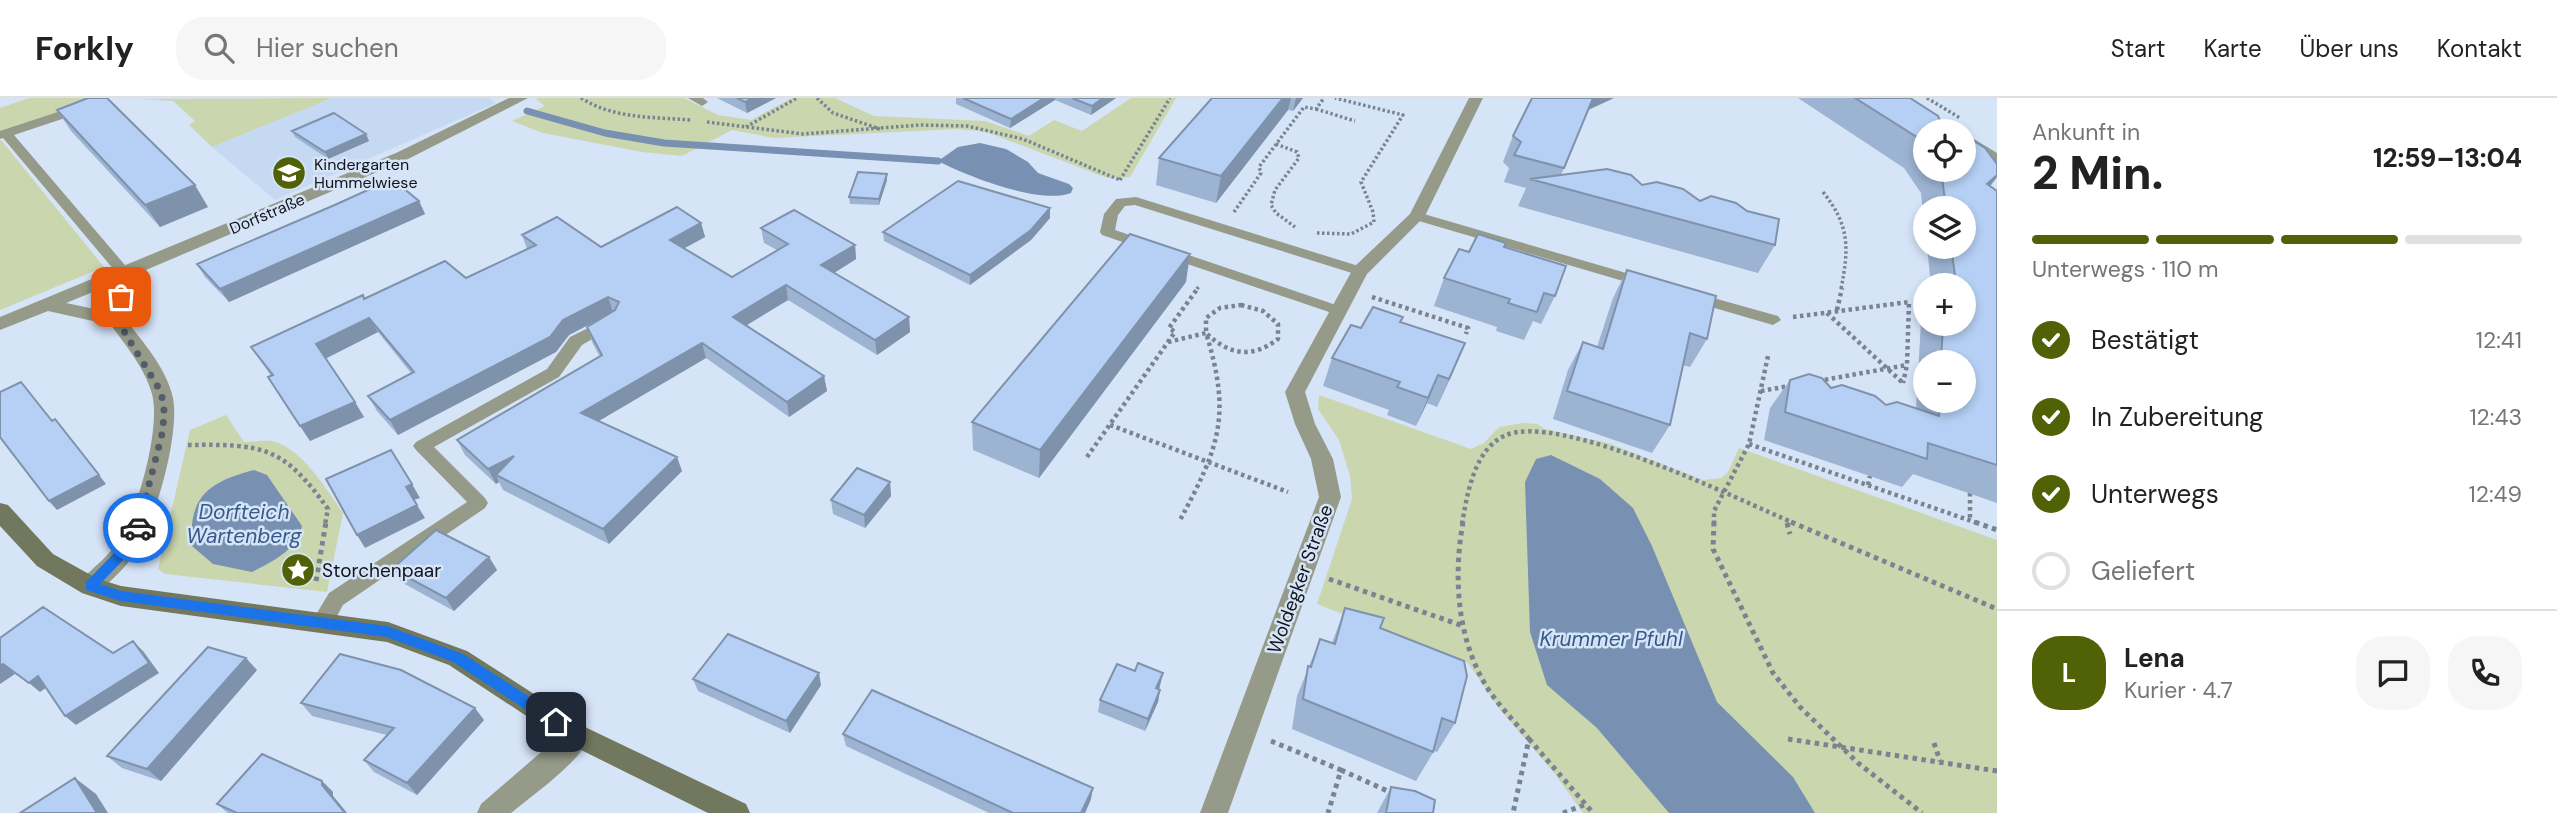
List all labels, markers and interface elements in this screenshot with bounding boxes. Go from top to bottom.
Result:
search box [176,17,666,80]
text: Forkly [35,27,134,70]
icon: search [200,29,238,67]
text: Hier suchen [256,31,399,65]
text: Start [2111,33,2165,64]
text: Karte [2203,33,2262,64]
text: Über uns [2300,33,2399,64]
text: Kontakt [2437,33,2522,64]
text: Ankunft in [2032,117,2140,147]
map controls [1913,119,1976,413]
button: locate [1913,119,1976,182]
text: 12:59–13:04 [2373,141,2522,175]
text: 2 Min. [2032,143,2163,203]
school or university icon: Kindergarten Hummelwiese [270,154,308,192]
place label: Kindergarten Hummelwiese [314,154,418,193]
street label: Dorfstraße [226,189,308,239]
button: layers [1913,196,1976,259]
text: Unterwegs · 110 m [2032,254,2219,284]
pin [91,267,151,327]
button: + [1913,273,1976,336]
icon: bag [102,278,140,316]
icon: check [2032,321,2070,359]
text: Bestätigt [2091,323,2199,357]
text: 12:41 [2476,325,2522,355]
button: − [1913,350,1976,413]
icon: check [2032,398,2070,436]
text: In Zubereitung [2091,400,2264,434]
text: 12:43 [2469,402,2522,432]
icon: check [2032,475,2070,513]
text: Unterwegs [2091,477,2219,511]
text: 12:49 [2469,479,2522,509]
courier [103,493,173,563]
water label: Dorfteich Wartenberg [186,498,302,550]
street label: Woldegker Straße [1261,501,1339,657]
icon: car [119,509,157,547]
place icon: Storchenpaar [279,551,317,589]
text: Geliefert [2091,554,2195,588]
place label: Storchenpaar [322,558,441,583]
water label: Krummer Pfuhl [1539,625,1683,653]
button: chat [2356,636,2430,710]
button: phone [2448,636,2522,710]
text: Lena [2124,641,2185,675]
text: L [2062,656,2076,690]
text: Kurier · 4.7 [2124,675,2233,705]
pin [526,692,586,752]
icon: home [537,703,575,741]

